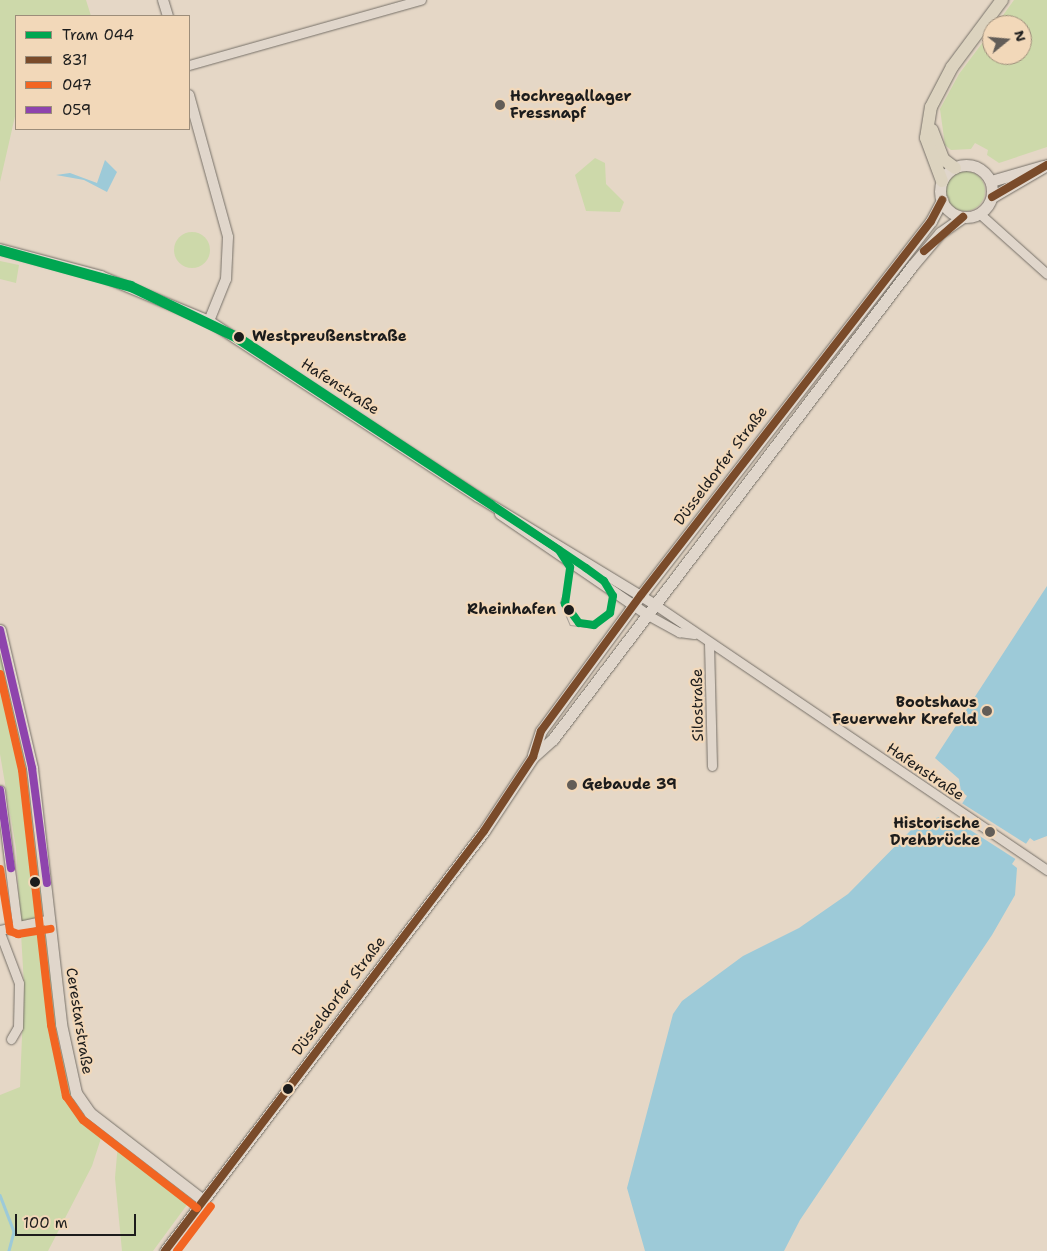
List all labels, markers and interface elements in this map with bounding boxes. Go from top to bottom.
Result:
legend [15,15,190,130]
north arrow [982,15,1032,65]
text: Tram 044 [62,25,134,45]
text: N [1010,28,1031,44]
text: 831 [62,50,88,70]
text: 047 [62,75,92,95]
place label: Hochregallager Fressnapf [510,87,632,122]
marker: Hochregallager Fressnapf [494,99,506,111]
text: 059 [62,100,91,120]
marker: Westpreußenstraße [230,328,248,346]
place label: Westpreußenstraße [252,328,407,346]
street label: Hafenstraße [298,355,382,419]
street label: Düsseldorfer Straße [670,403,772,529]
place label: Rheinhafen [467,601,556,619]
marker: Rheinhafen [560,601,578,619]
street label: Silostraße [688,668,708,742]
place label: Bootshaus Feuerwehr Krefeld [832,693,977,728]
marker: Bootshaus Feuerwehr Krefeld [981,705,993,717]
street label: Hafenstraße [883,739,967,805]
place label: Gebaude 39 [582,776,677,794]
marker: Gebaude 39 [566,779,578,791]
place label: Historische Drehbrücke [890,814,980,849]
marker: Historische Drehbrücke [984,826,996,838]
unlabelled marker [30,877,40,887]
street label: Düsseldorfer Straße [288,933,390,1059]
street label: Cerestarstraße [62,966,96,1076]
unlabelled marker [283,1084,293,1094]
scale bar [18,1204,139,1236]
text: 100 m [23,1213,68,1233]

